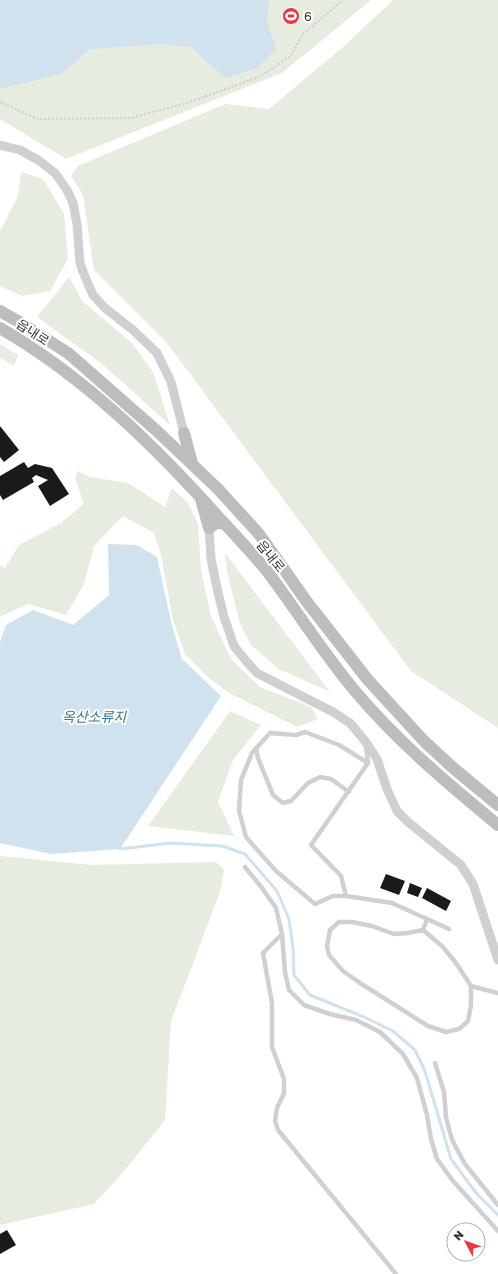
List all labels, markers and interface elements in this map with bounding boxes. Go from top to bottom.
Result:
sports icon: 6 [281,6,301,26]
place label: 6 [304,8,312,24]
street label: 읍내로 [14,316,52,348]
street label: 읍내로 [253,537,289,575]
water label: 옥산소류지 [62,708,127,725]
north arrow [446,1222,486,1262]
text: N [450,1228,466,1243]

